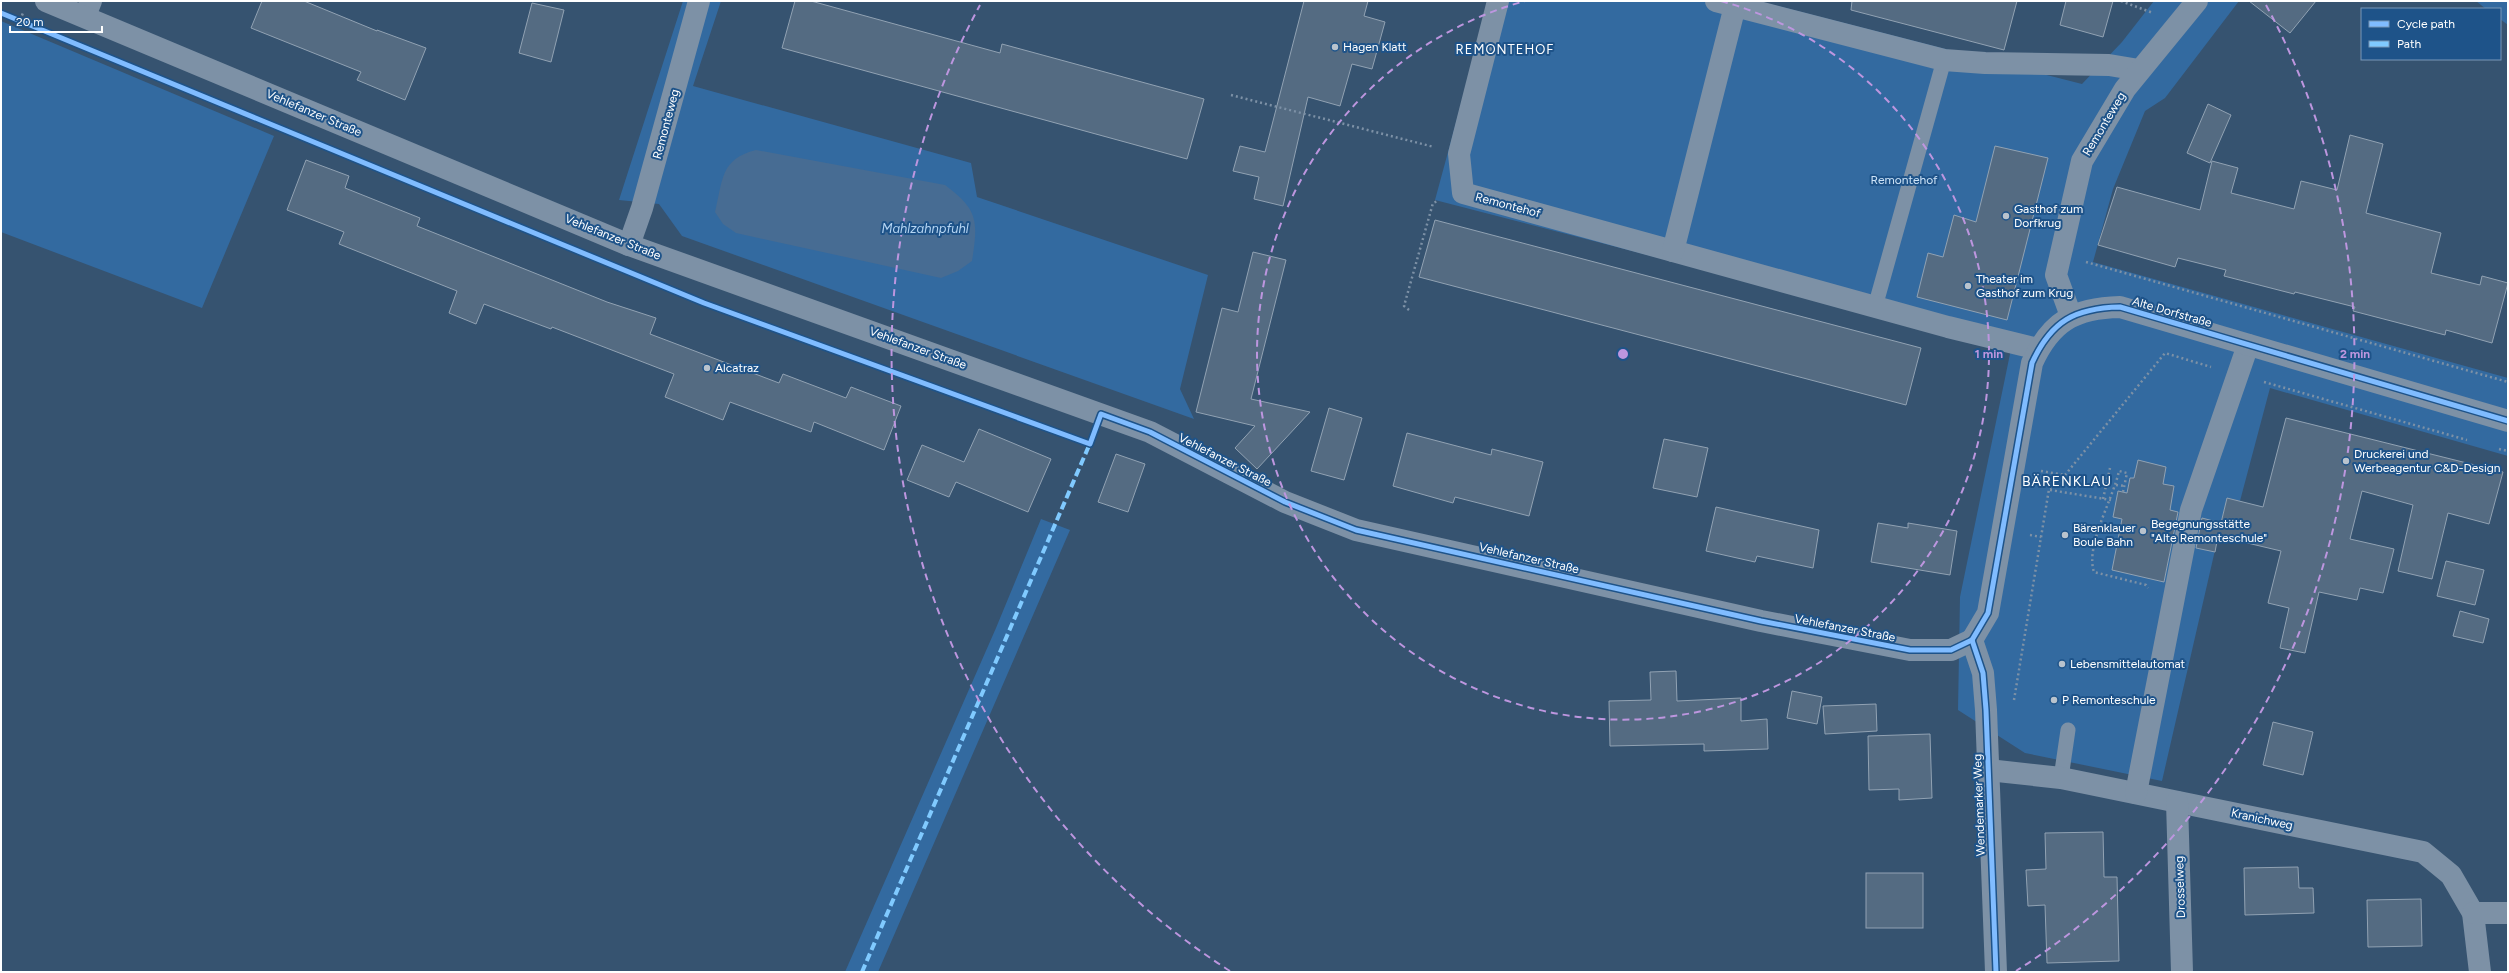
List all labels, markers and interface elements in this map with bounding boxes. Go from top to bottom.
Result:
scale bar [10,8,102,34]
legend [2361,8,2501,60]
text: 20 m [16,15,44,29]
text: Cycle path [2397,17,2455,31]
text: Path [2397,37,2421,51]
place label: Hagen Klatt [1343,40,1407,54]
marker: Hagen Klatt [1330,42,1340,52]
district label: REMONTEHOF [1456,42,1554,57]
street label: Vehlefanzer Straße [264,87,364,140]
street label: Remonteweg [650,88,682,160]
street label: Remonteweg [2080,90,2128,158]
park label: Remontehof [1870,173,1938,187]
street label: Remontehof [1474,190,1543,221]
place label: Gasthof zum Dorfkrug [2014,202,2083,230]
street label: Vehlefanzer Straße [563,211,663,263]
marker: Gasthof zum Dorfkrug [2001,211,2011,221]
water label: Mahlzahnpfuhl [881,221,969,236]
place label: Theater im Gasthof zum Krug [1976,272,2073,300]
marker: Theater im Gasthof zum Krug [1963,281,1973,291]
street label: Alte Dorfstraße [2131,294,2214,330]
street label: Vehlefanzer Straße [868,324,969,372]
centre of rings [1616,347,1630,361]
text: 1 min [1975,347,2003,361]
text: 2 min [2340,347,2370,361]
place label: Alcatraz [715,361,759,375]
marker: Alcatraz [702,363,712,373]
street label: Vehlefanzer Straße [1176,431,1274,490]
place label: Druckerei und Werbeagentur C&D-Design [2354,447,2501,475]
marker: Druckerei und Werbeagentur C&D-Design [2341,456,2351,466]
district label: BÄRENKLAU [2022,473,2112,490]
place label: Begegnungsstätte "Alte Remonteschule" [2151,517,2267,545]
place label: Bärenklauer Boule Bahn [2073,521,2136,549]
marker: Begegnungsstätte "Alte Remonteschule" [2138,526,2148,536]
marker: Bärenklauer Boule Bahn [2060,530,2070,540]
street label: Vehlefanzer Straße [1478,540,1581,576]
street label: Vehlefanzer Straße [1793,611,1897,645]
place label: Lebensmittelautomat [2070,657,2186,671]
marker: Lebensmittelautomat [2057,659,2067,669]
place label: P Remonteschule [2062,693,2156,707]
marker: P Remonteschule [2049,695,2059,705]
street label: Wendemarker Weg [1970,754,1988,856]
street label: Kranichweg [2230,806,2294,832]
street label: Drosselweg [2172,856,2188,918]

